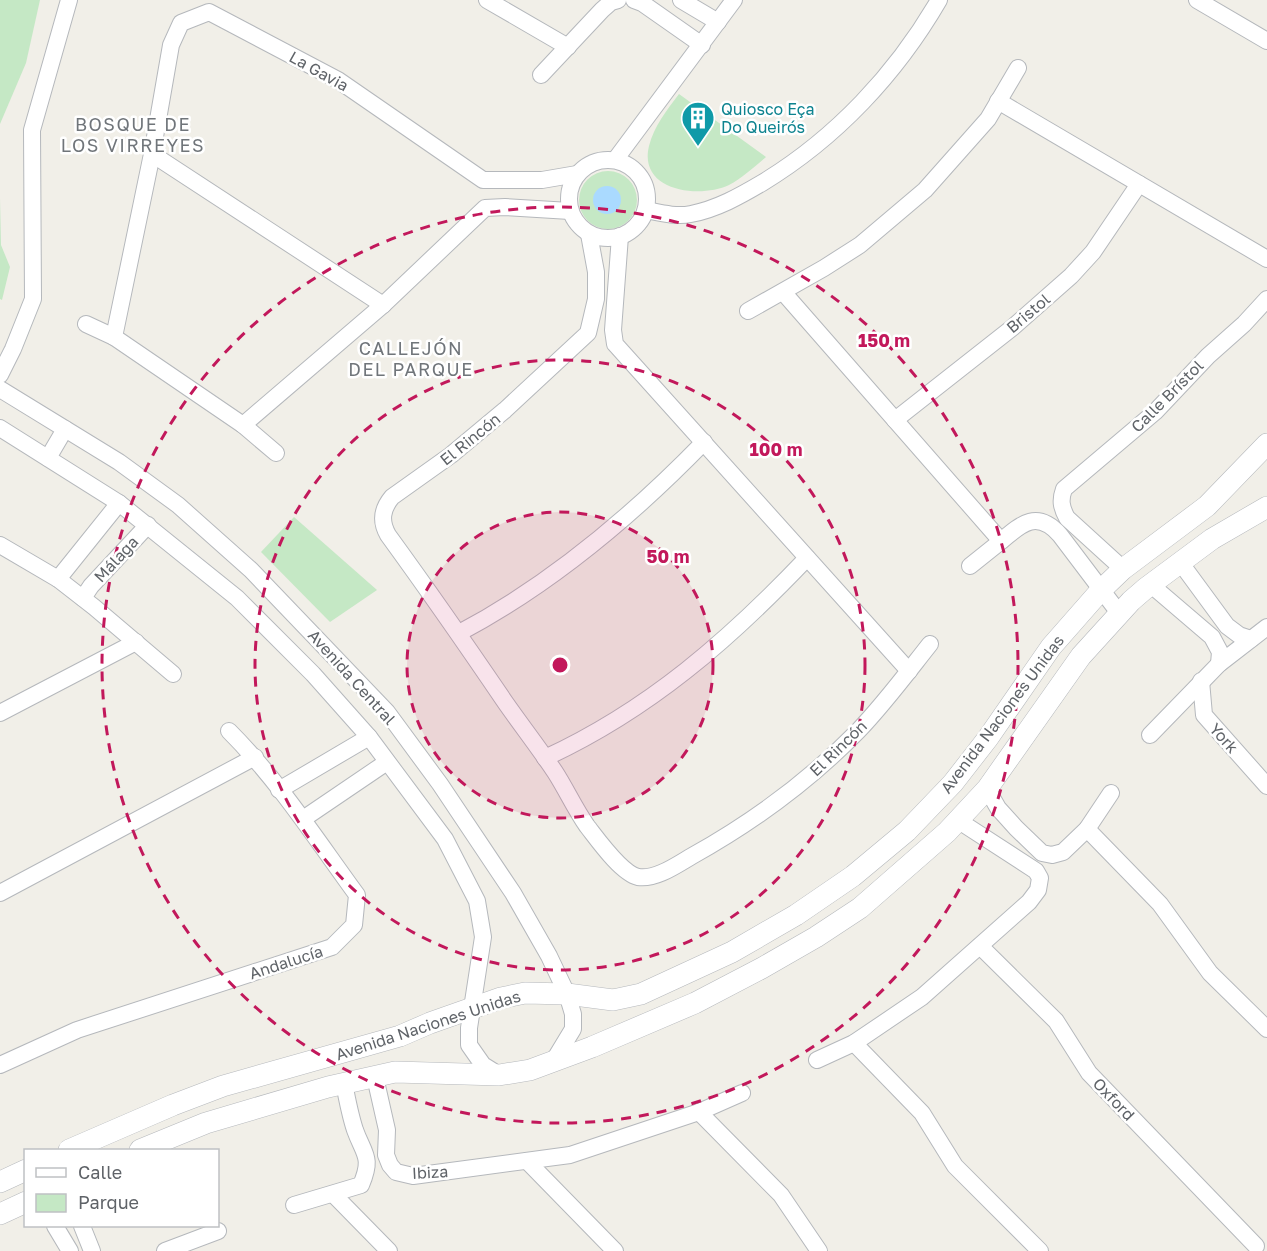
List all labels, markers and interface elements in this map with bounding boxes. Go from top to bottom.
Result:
street label: La Gavia [286,47,352,95]
place label: Quiosco Eça Do Queirós [721,99,815,137]
building icon: Quiosco Eça Do Queirós [680,100,716,147]
district label: BOSQUE DE LOS VIRREYES [61,113,205,156]
street label: Bristol [1002,289,1054,337]
text: 150 m [858,329,910,351]
district label: CALLEJÓN DEL PARQUE [348,337,474,380]
street label: Calle Brístol [1127,356,1207,436]
street label: El Rincón [436,409,504,469]
text: 100 m [750,438,802,460]
street label: Málaga [90,532,142,586]
text: 50 m [647,545,689,567]
street label: Avenida Central [304,625,400,729]
street label: Avenida Naciones Unidas [936,631,1068,797]
centre of rings [550,655,570,675]
street label: El Rincón [805,716,871,780]
street label: York [1205,719,1243,757]
street label: Andalucía [247,941,325,983]
street label: Avenida Naciones Unidas [333,986,523,1064]
street label: Oxford [1089,1073,1139,1125]
legend [24,1149,219,1227]
text: Calle [78,1161,122,1183]
street label: Ibiza [411,1161,449,1183]
text: Parque [78,1191,139,1213]

